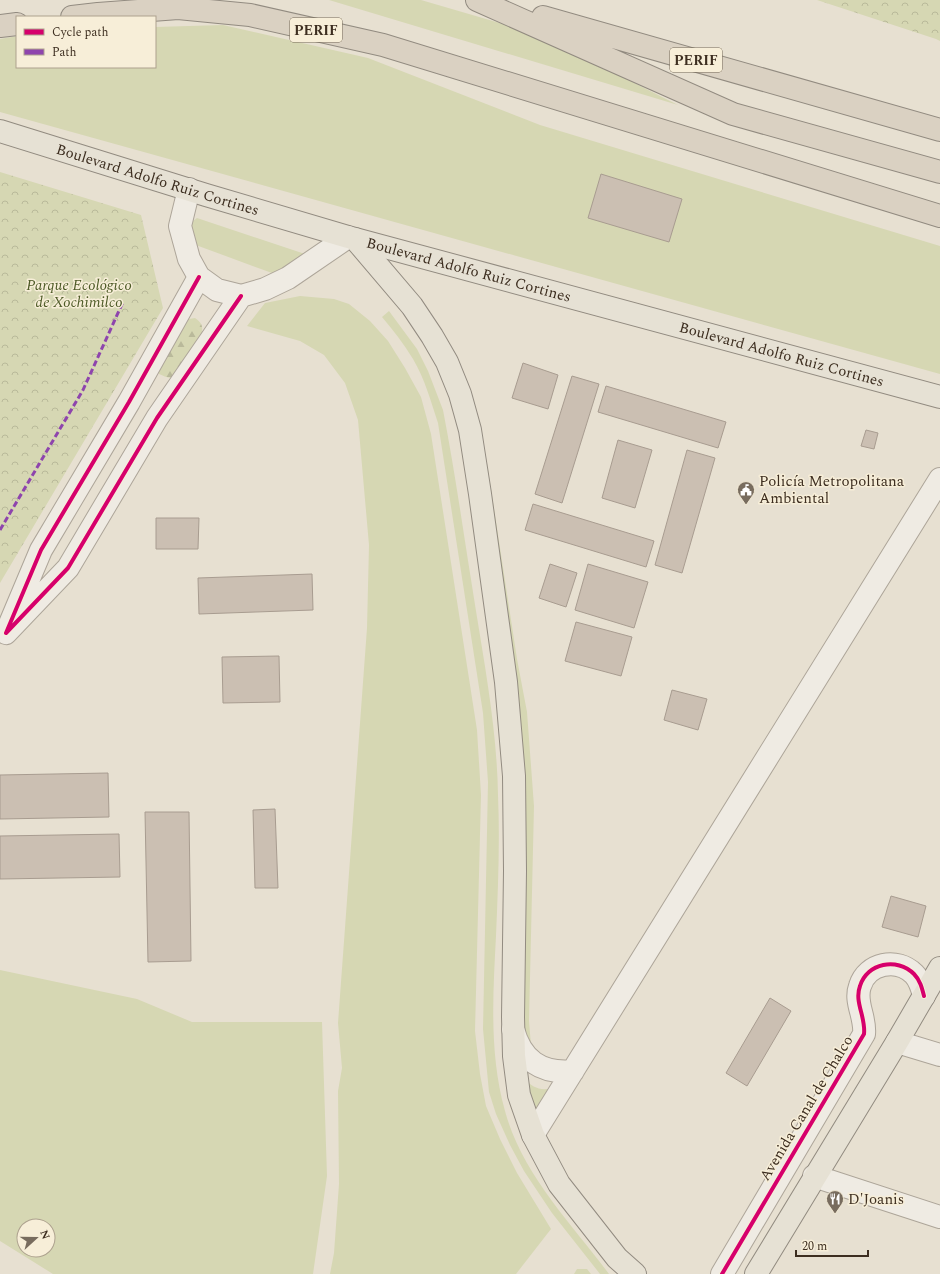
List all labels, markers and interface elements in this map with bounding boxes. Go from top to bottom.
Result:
legend [16,16,156,68]
road number: PERIF [290,18,342,42]
text: Cycle path [52,23,109,42]
text: Path [52,43,77,62]
road number: PERIF [670,48,722,72]
street label: Boulevard Adolfo Ruiz Cortines [53,138,262,222]
street label: Boulevard Adolfo Ruiz Cortines [364,231,574,309]
park label: Parque Ecológico de Xochimilco [26,274,132,314]
street label: Boulevard Adolfo Ruiz Cortines [677,316,887,393]
place label: Policía Metropolitana Ambiental [759,470,905,510]
public building icon: Policía Metropolitana Ambiental [736,480,756,505]
street label: Avenida Canal de Chalco [754,1031,859,1185]
place label: D'Joanis [848,1188,904,1211]
restaurant icon: D'Joanis [825,1189,845,1214]
north arrow [16,1218,56,1258]
text: N [35,1227,54,1242]
scale bar [796,1232,868,1258]
text: 20 m [802,1237,827,1256]

